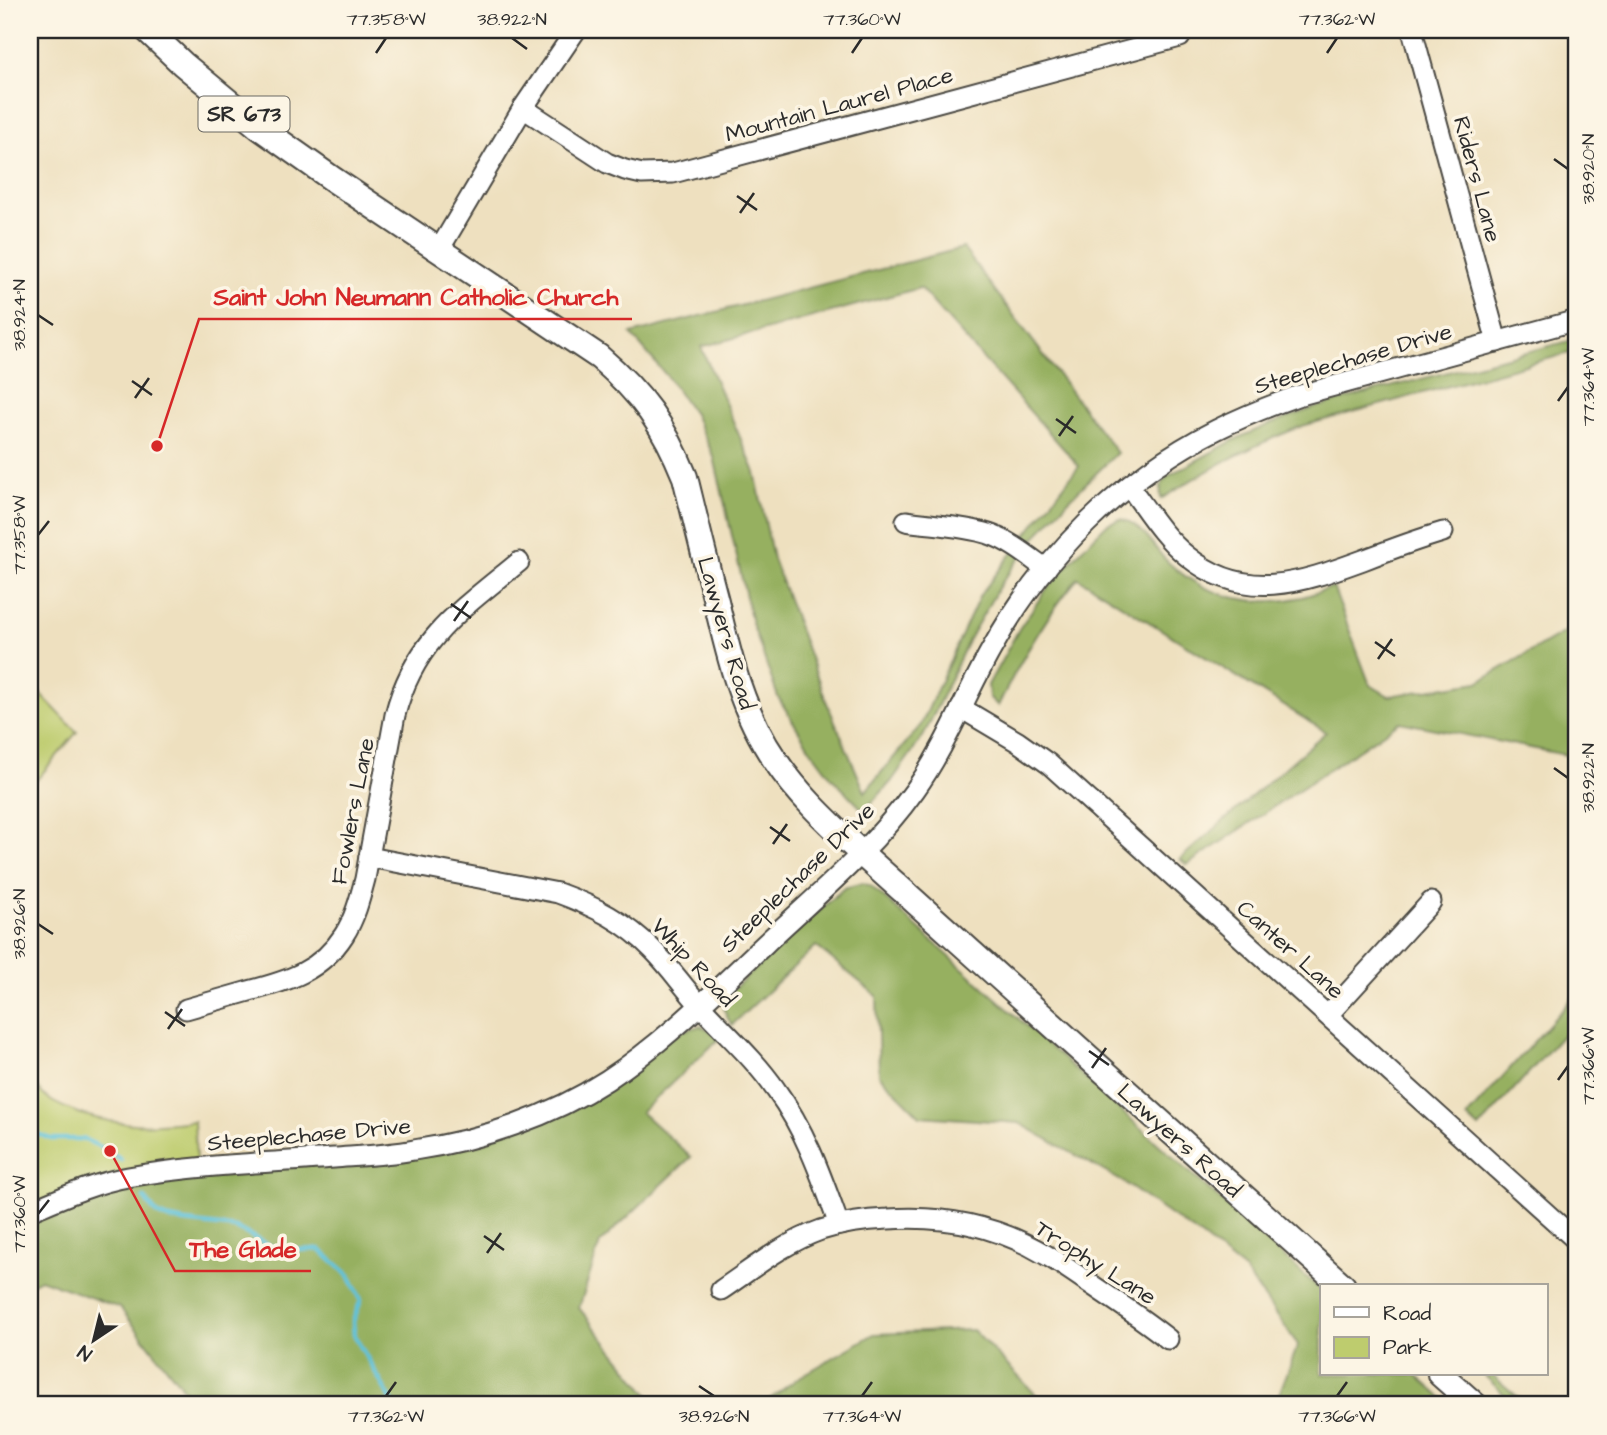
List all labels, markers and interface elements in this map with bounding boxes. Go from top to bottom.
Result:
text: 77.358°W [346,7,426,32]
text: 38.922°N [477,7,547,32]
text: 77.360°W [823,7,901,32]
text: 77.362°W [1299,7,1375,32]
street label: Mountain Laurel Place [722,59,957,151]
road number: SR 673 [198,96,290,132]
street label: Riders Lane [1445,113,1509,246]
text: 38.920°N [1576,134,1601,204]
callout: Saint John Neumann Catholic Church [199,274,632,319]
text: 38.924°N [7,279,32,351]
text: Saint John Neumann Catholic Church [213,281,620,315]
street label: Steeplechase Drive [1251,315,1456,402]
text: 77.364°W [1576,348,1601,426]
text: 77.358°W [7,495,32,575]
street label: Lawyers Road [688,553,763,714]
street label: Fowlers Lane [323,735,383,887]
text: 38.922°N [1576,743,1601,813]
street label: Steeplechase Drive [713,795,882,960]
text: 38.926°N [7,889,32,959]
street label: Canter Lane [1230,893,1351,1007]
street label: Whip Road [644,911,743,1014]
text: 77.366°W [1576,1027,1601,1105]
street label: Lawyers Road [1109,1076,1249,1206]
street label: Steeplechase Drive [206,1110,412,1160]
text: 77.360°W [7,1175,32,1253]
street label: Trophy Lane [1028,1213,1162,1314]
callout: The Glade [175,1226,311,1271]
text: The Glade [188,1233,297,1267]
legend [1320,1284,1548,1376]
text: Road [1383,1299,1431,1328]
north arrow [60,1306,130,1376]
text: Park [1383,1333,1432,1362]
text: N [72,1338,98,1367]
text: 77.362°W [348,1404,424,1429]
text: 38.926°N [679,1404,749,1429]
text: 77.364°W [823,1404,901,1429]
text: 77.366°W [1298,1404,1376,1429]

